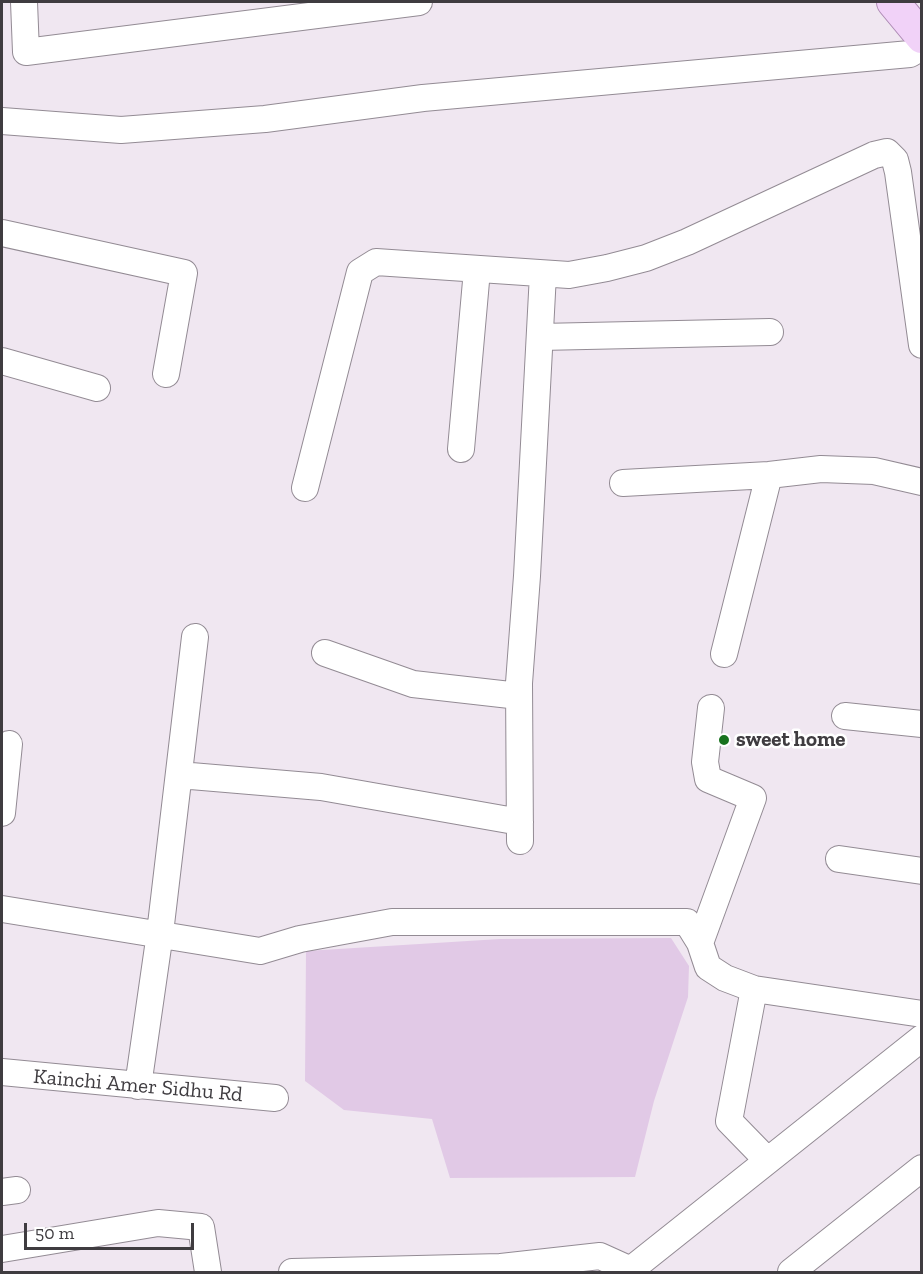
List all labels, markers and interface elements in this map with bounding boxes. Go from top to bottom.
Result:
place label: sweet home [736,727,846,753]
marker: sweet home [717,733,731,747]
street label: Kainchi Amer Sidhu Rd [32,1064,244,1108]
scale bar [27,1211,196,1249]
text: 50 m [35,1222,74,1244]

